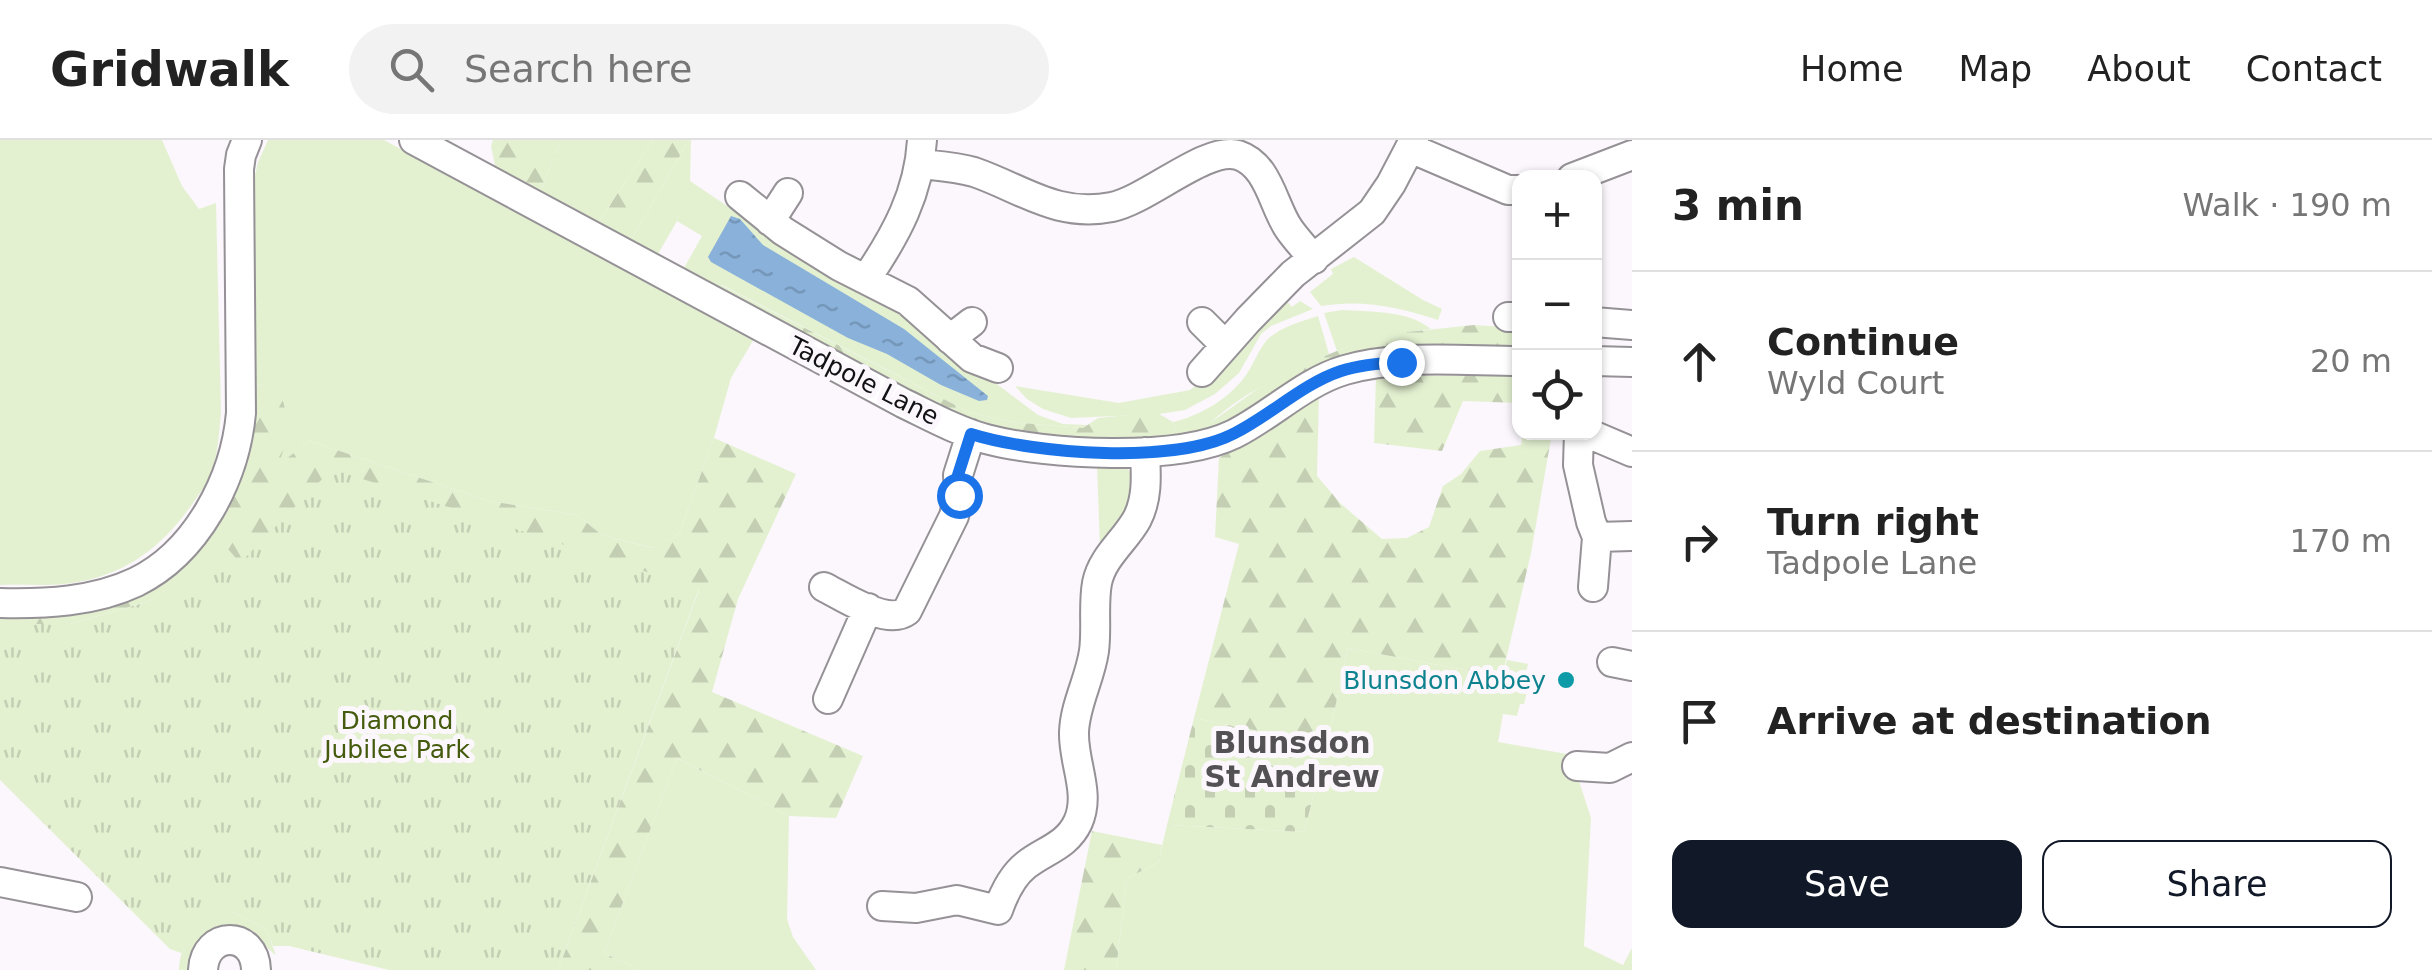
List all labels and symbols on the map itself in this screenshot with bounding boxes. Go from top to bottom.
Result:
street label: Tadpole Lane [783,330,944,431]
route end [1379,340,1425,386]
route start [937,473,983,519]
place label: Blunsdon Abbey [1343,666,1546,695]
marker: Blunsdon Abbey [1555,669,1577,691]
park label: Diamond Jubilee Park [322,706,470,764]
district label: Blunsdon St Andrew [1204,725,1380,794]

